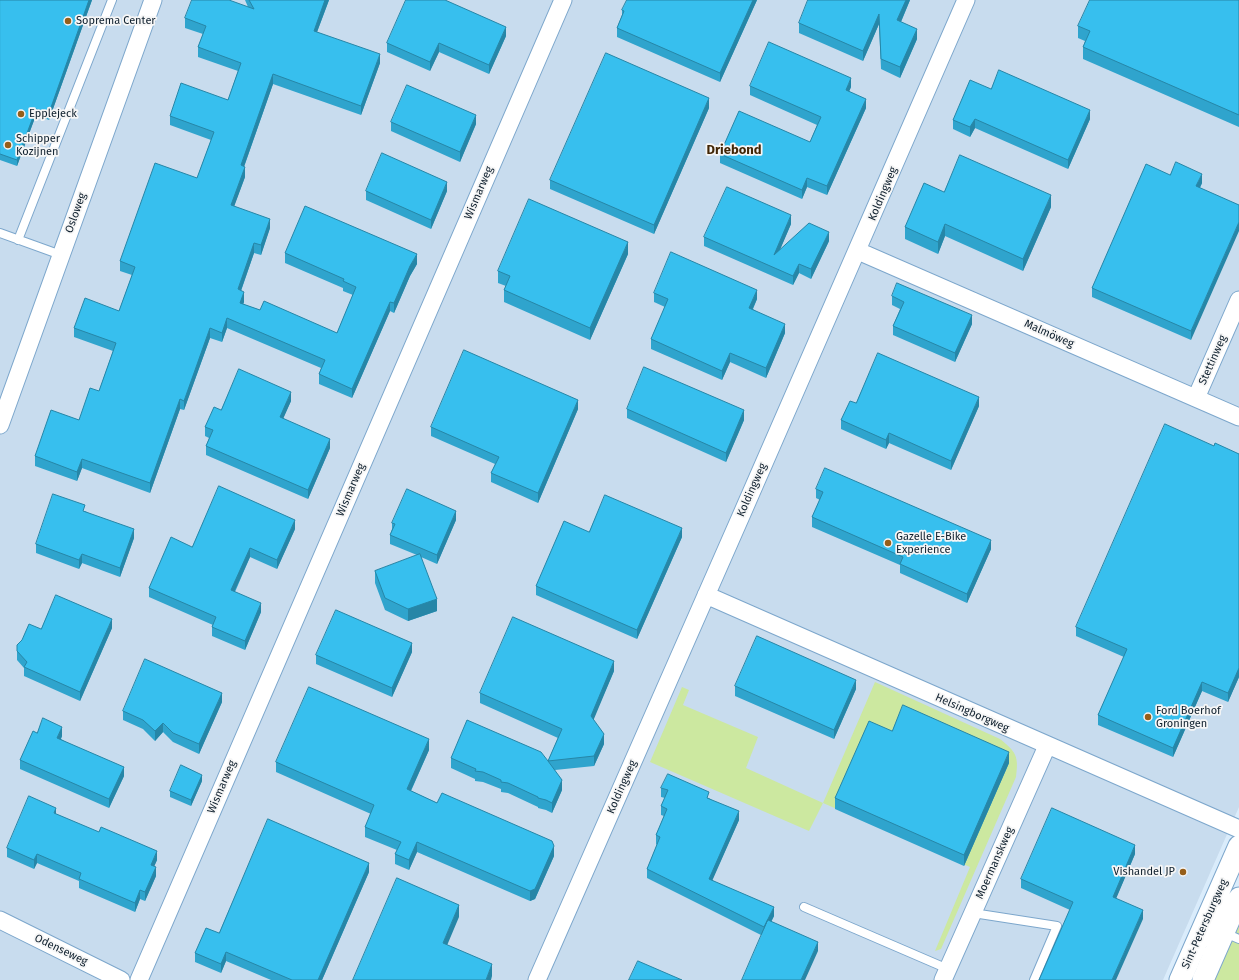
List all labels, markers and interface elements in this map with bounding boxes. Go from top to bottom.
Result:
place label: Soprema Center [76,14,156,28]
marker: Soprema Center [63,16,73,26]
place label: Epplejeck [29,107,77,121]
marker: Epplejeck [16,109,26,119]
place label: Schipper Kozijnen [16,132,60,158]
marker: Schipper Kozijnen [3,140,13,150]
district label: Driebond [706,142,762,158]
street label: Wismarweg [462,164,496,222]
street label: Koldingweg [866,165,900,223]
street label: Osloweg [63,191,89,235]
street label: Malmöweg [1022,317,1076,351]
street label: Stettinweg [1196,333,1230,387]
street label: Wismarweg [334,461,368,519]
street label: Koldingweg [734,461,770,519]
place label: Gazelle E-Bike Experience [896,530,966,556]
marker: Gazelle E-Bike Experience [883,538,893,548]
street label: Helsingborgweg [933,691,1011,735]
place label: Ford Boerhof Groningen [1156,704,1221,730]
marker: Ford Boerhof Groningen [1143,712,1153,722]
street label: Wismarweg [205,758,239,816]
street label: Koldingweg [604,758,640,816]
street label: Moermanskweg [973,825,1017,901]
place label: Vishandel JP [1113,865,1175,879]
marker: Vishandel JP [1178,867,1188,877]
street label: Sint-Petersburgweg [1179,877,1231,971]
street label: Odenseweg [32,931,90,969]

